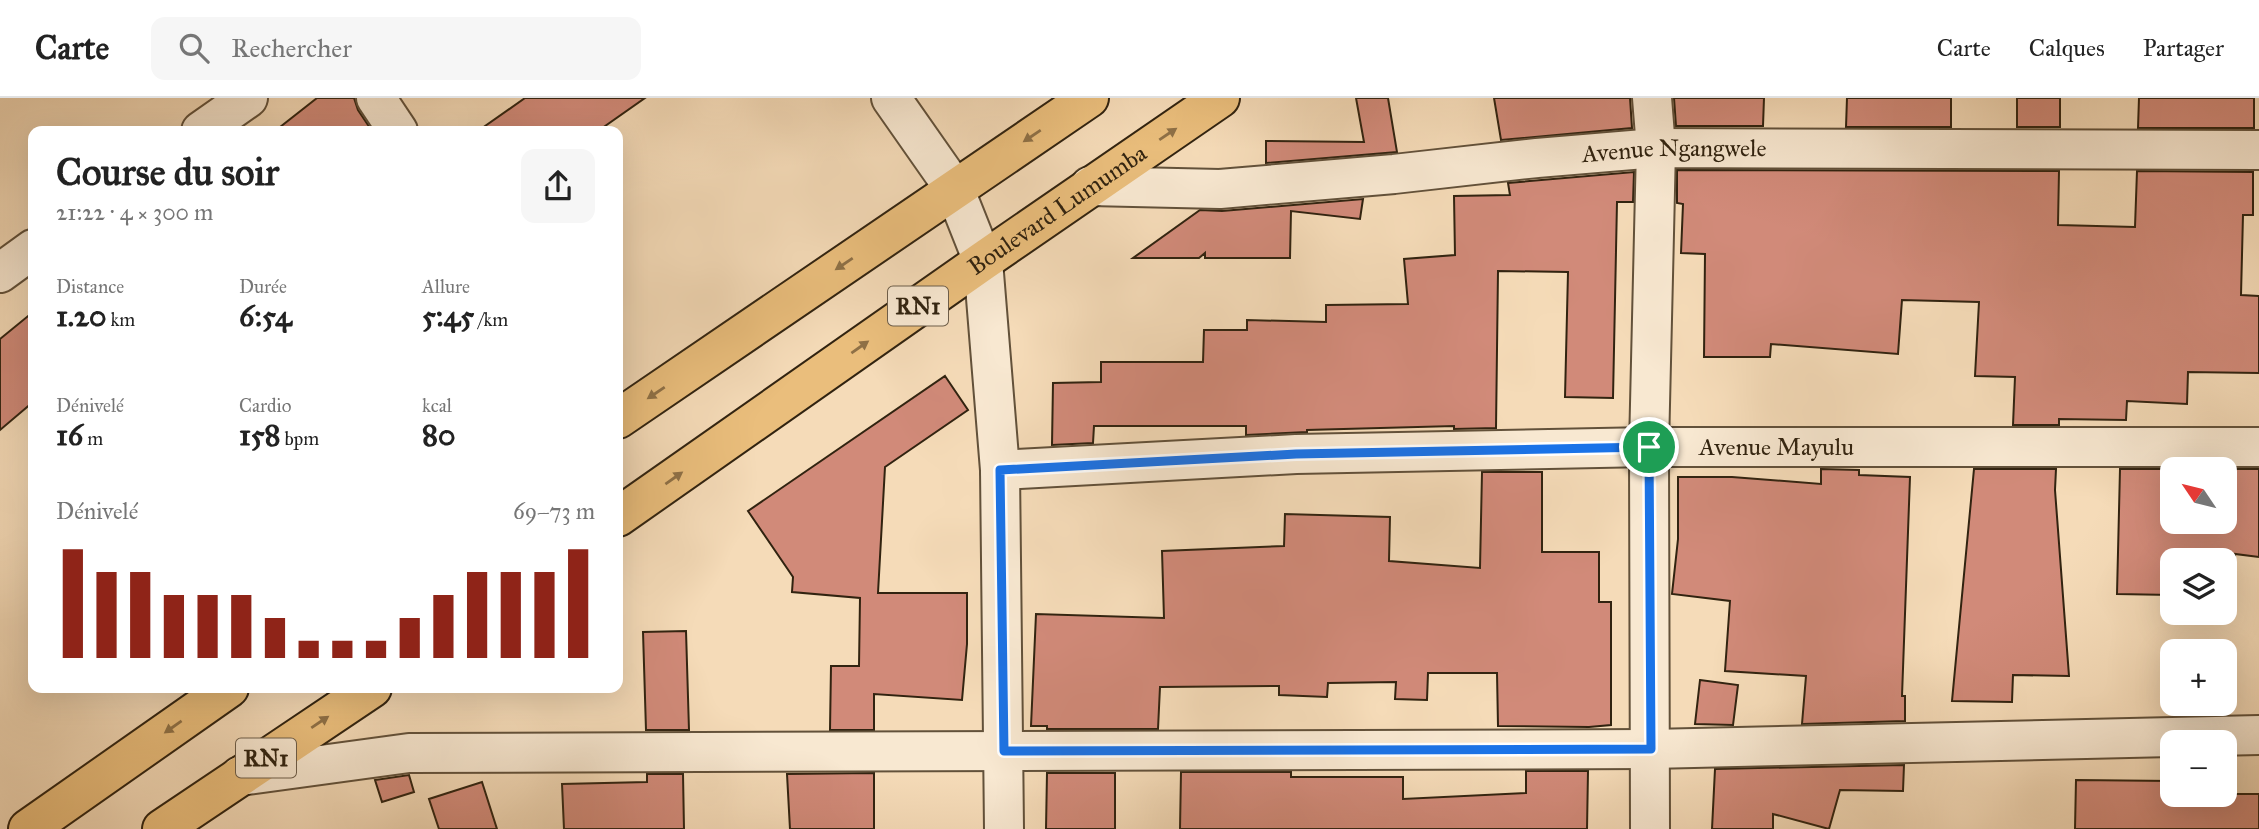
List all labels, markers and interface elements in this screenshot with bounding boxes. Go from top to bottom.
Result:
search box [151,17,641,80]
text: Carte [35,28,109,68]
icon: search [175,29,213,67]
text: Rechercher [231,32,352,64]
text: Carte [1937,33,1991,63]
text: Calques [2029,33,2105,63]
text: Partager [2143,33,2224,63]
one-way arrow [1158,128,1177,141]
one-way arrow [1023,129,1041,143]
street label: Avenue Ngangwele [1579,133,1767,169]
street label: Boulevard Lumumba [962,138,1153,282]
text: Course du soir [56,149,279,195]
button: share [521,149,595,223]
text: 21:22 · 4 × 300 m [56,198,213,226]
one-way arrow [835,257,853,271]
text: Distance [56,275,124,298]
text: Durée [239,275,287,298]
text: Allure [422,275,470,298]
road number: RN1 [888,286,948,326]
text: 1.20 [56,298,106,334]
text: 6:54 [239,298,292,334]
text: 5:45 [422,298,474,334]
text: km [106,308,135,331]
text: /km [474,308,508,331]
one-way arrow [851,340,869,354]
one-way arrow [646,386,666,399]
text: Dénivelé [56,394,124,417]
text: Cardio [239,394,291,417]
text: kcal [422,394,452,417]
text: 16 [56,417,83,453]
text: 158 [239,417,281,453]
text: 80 [422,417,455,453]
pin [1619,417,1679,477]
text: m [83,427,103,450]
text: bpm [281,427,319,450]
icon: arrive [1630,428,1668,466]
street label: Avenue Mayulu [1698,432,1854,462]
north arrow [2160,457,2236,534]
map controls [2160,457,2237,807]
one-way arrow [665,471,683,485]
text: Dénivelé [56,497,138,525]
text: 69–73 m [513,497,595,525]
button: layers [2160,548,2237,625]
button: + [2160,639,2237,716]
one-way arrow [310,716,330,729]
one-way arrow [164,720,182,734]
button: − [2160,730,2237,807]
road number: RN1 [236,738,296,778]

